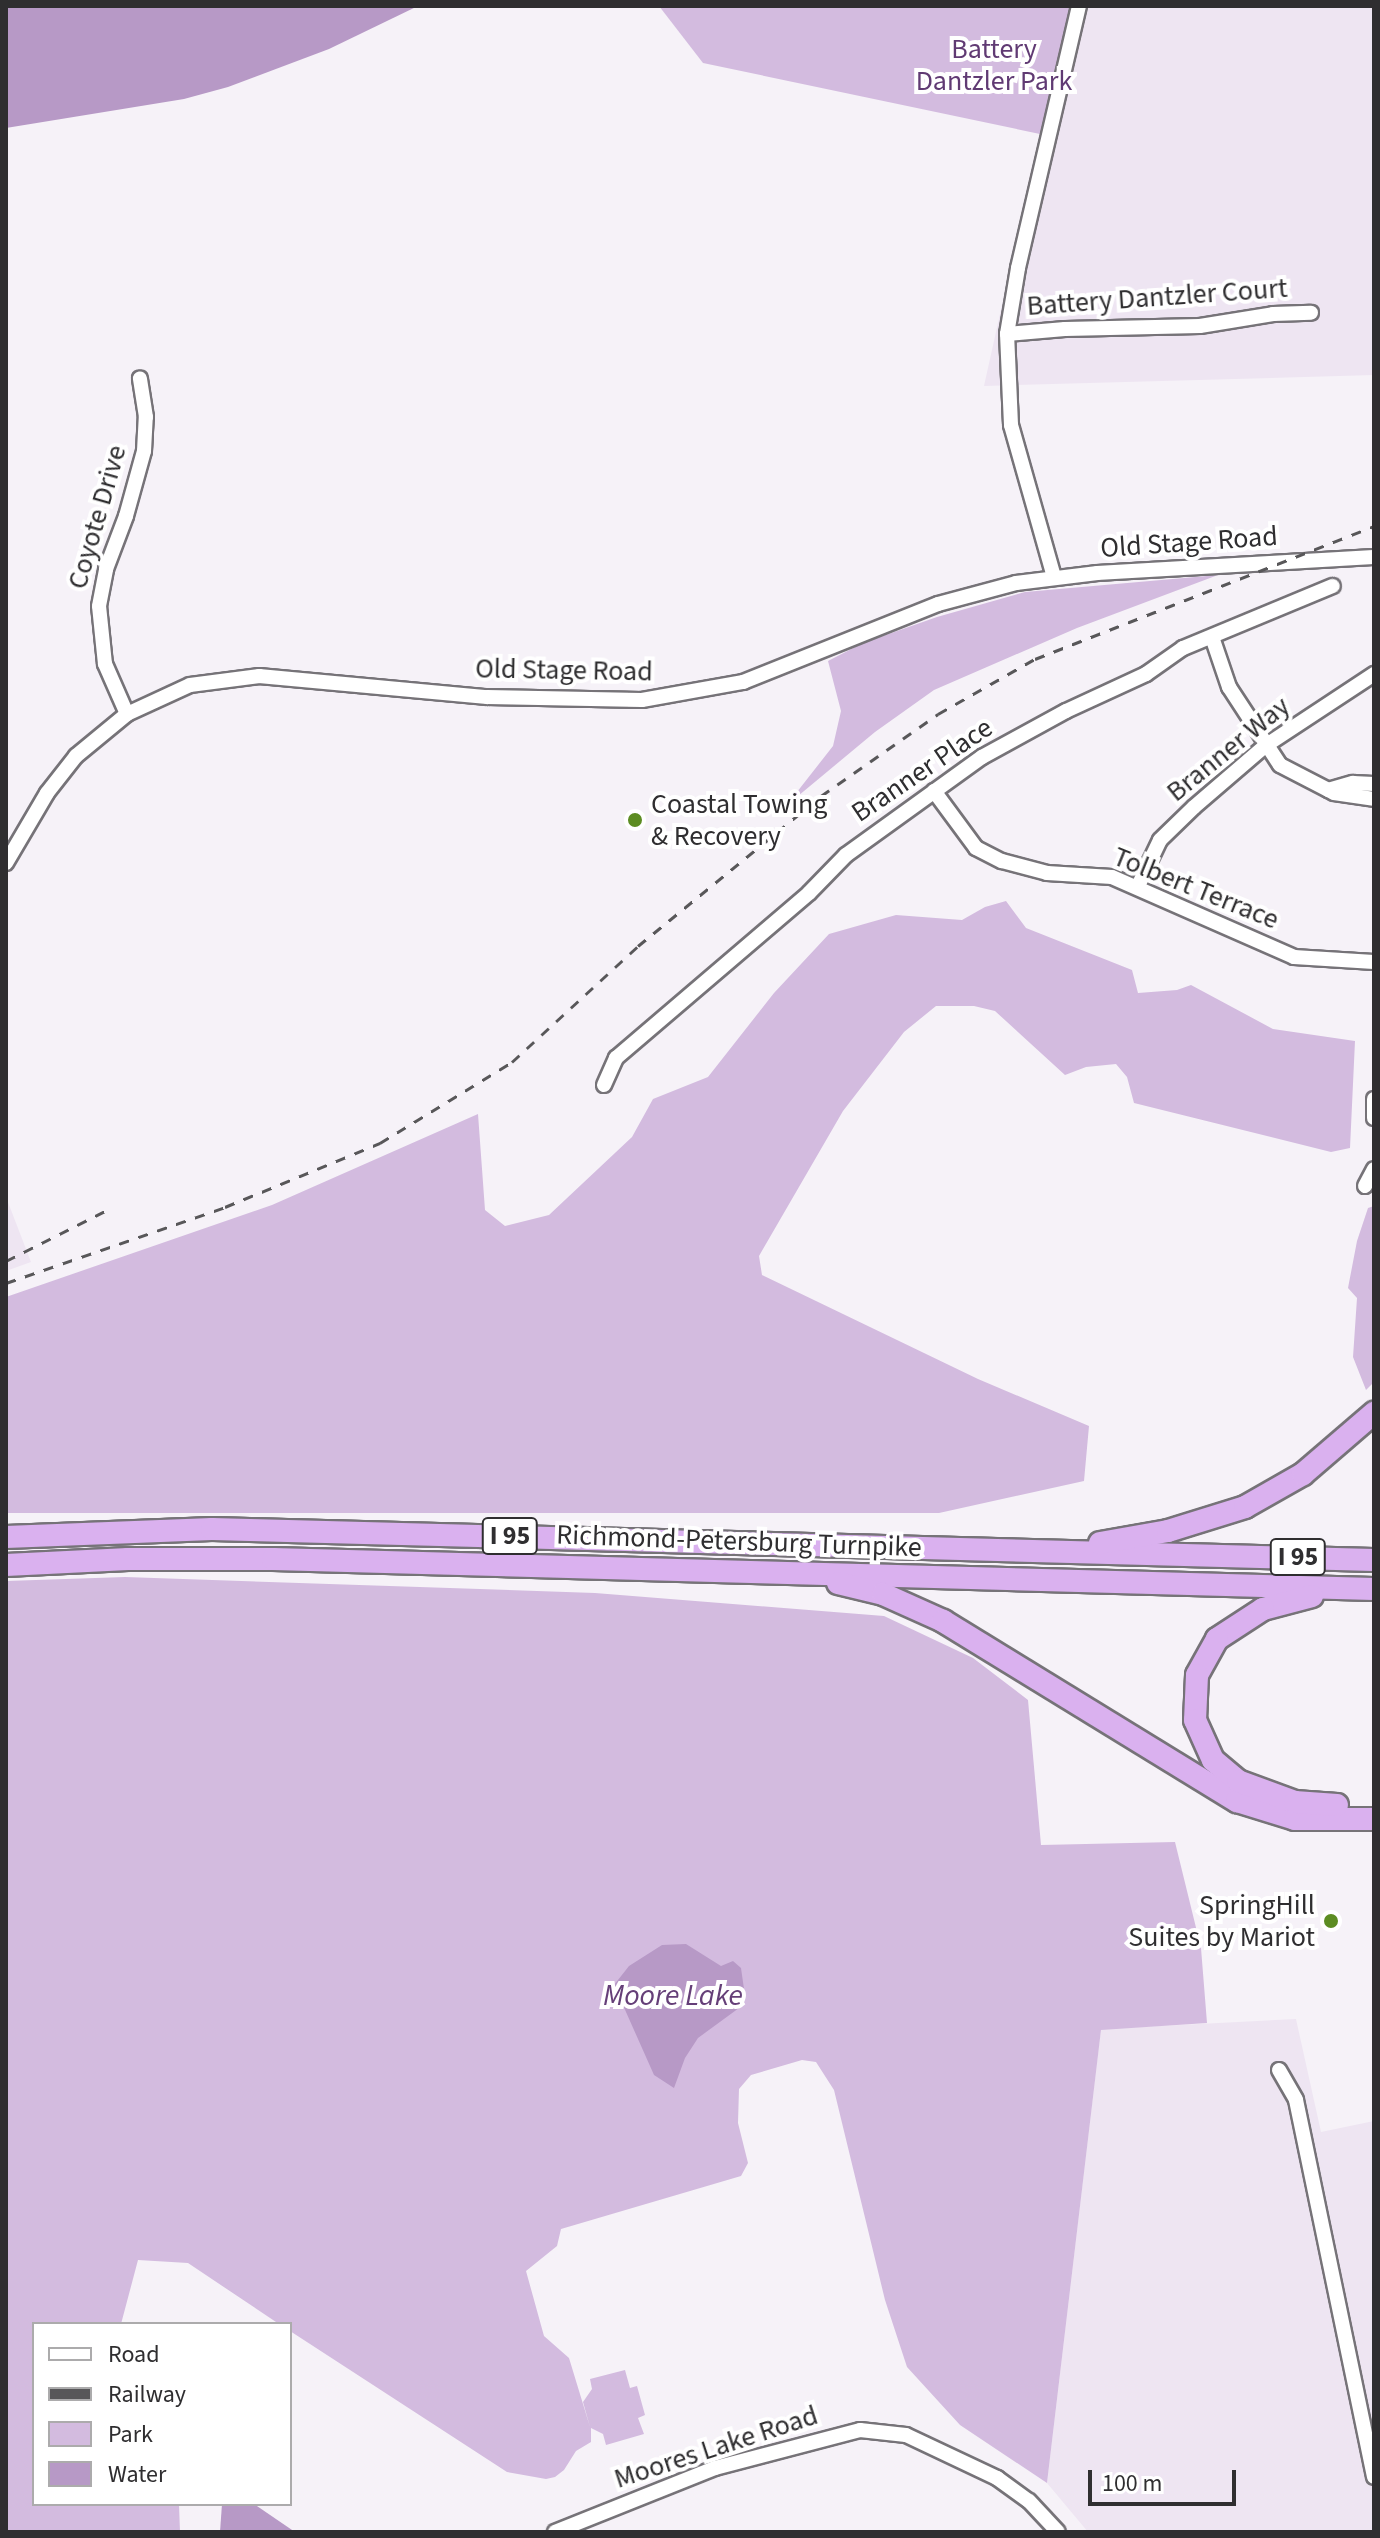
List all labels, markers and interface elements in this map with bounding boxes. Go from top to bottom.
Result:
park label: Battery Dantzler Park [916,32,1072,98]
street label: Battery Dantzler Court [1026,271,1288,323]
street label: Coyote Drive [60,441,134,593]
street label: Old Stage Road [1099,519,1279,565]
street label: Old Stage Road [475,652,653,688]
street label: Branner Way [1160,689,1296,809]
street label: Branner Place [845,711,999,829]
place label: Coastal Towing & Recovery [651,787,827,853]
marker: Coastal Towing & Recovery [626,811,644,829]
street label: Tolbert Terrace [1108,840,1284,936]
road number: I 95 [480,1514,540,1558]
street label: Richmond-Petersburg Turnpike [556,1518,922,1564]
road number: I 95 [1268,1535,1328,1579]
place label: SpringHill Suites by Mariot [1128,1888,1315,1954]
marker: SpringHill Suites by Mariot [1322,1912,1340,1930]
water label: Moore Lake [603,1978,743,2014]
legend [32,2322,292,2506]
text: Road [108,2337,160,2372]
text: Railway [108,2377,186,2412]
street label: Moores Lake Road [610,2398,822,2496]
text: Park [108,2417,153,2452]
scale bar [1092,2454,1240,2504]
text: Water [108,2457,166,2492]
text: 100 m [1102,2466,1162,2501]

